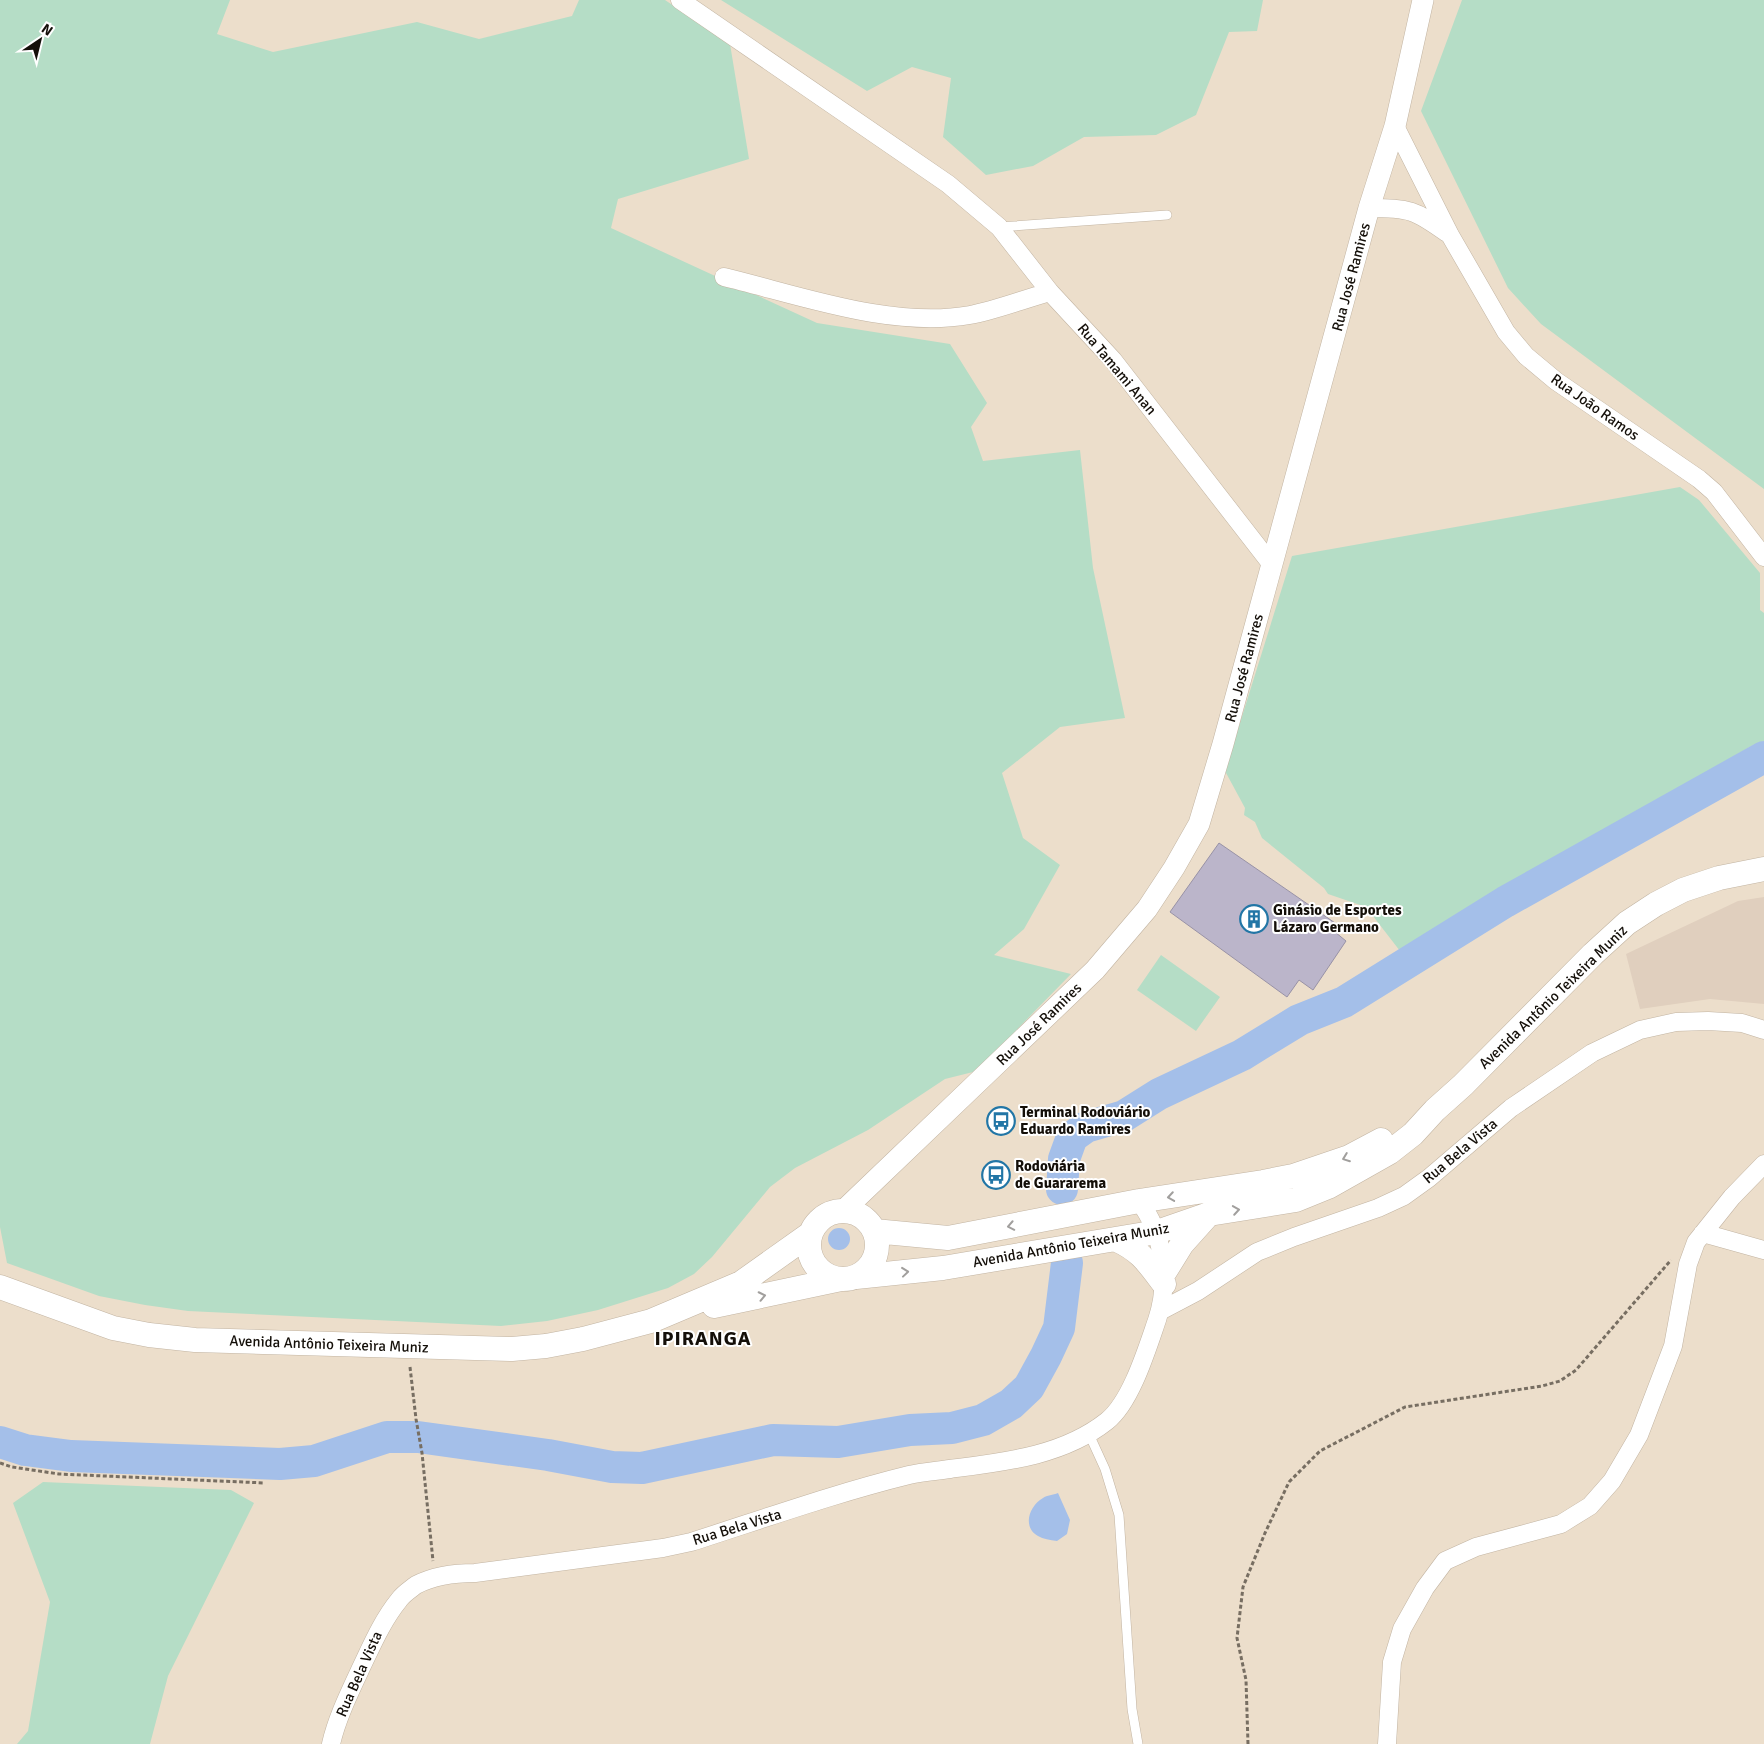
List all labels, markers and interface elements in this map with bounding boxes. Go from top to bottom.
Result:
north arrow [15,15,65,65]
text: N [38,20,56,40]
street label: Rua José Ramires [1328,220,1374,333]
street label: Rua Tamami Anan [1074,320,1160,418]
street label: Rua João Ramos [1547,370,1643,444]
street label: Rua José Ramires [1221,611,1267,724]
place label: Ginásio de Esportes Lázaro Germano [1273,901,1402,936]
building icon: Ginásio de Esportes Lázaro Germano [1239,904,1269,934]
street label: Avenida Antônio Teixeira Muniz [1475,921,1631,1073]
street label: Rua José Ramires [993,978,1086,1069]
place label: Terminal Rodoviário Eduardo Ramires [1020,1103,1151,1138]
bus stop icon: Terminal Rodoviário Eduardo Ramires [986,1106,1016,1136]
street label: Rua Bela Vista [1419,1115,1501,1187]
one-way arrow [1342,1151,1351,1162]
place label: Rodoviária de Guararema [1015,1157,1106,1192]
bus stop icon: Rodoviária de Guararema [981,1160,1011,1190]
one-way arrow [1166,1191,1175,1201]
one-way arrow [1232,1205,1240,1216]
street label: Avenida Antônio Teixeira Muniz [971,1219,1171,1271]
one-way arrow [1006,1220,1015,1231]
one-way arrow [901,1267,909,1278]
one-way arrow [758,1291,767,1301]
district label: IPIRANGA [654,1326,752,1351]
street label: Avenida Antônio Teixeira Muniz [229,1332,429,1356]
street label: Rua Bela Vista [690,1505,784,1549]
street label: Rua Bela Vista [332,1628,386,1720]

